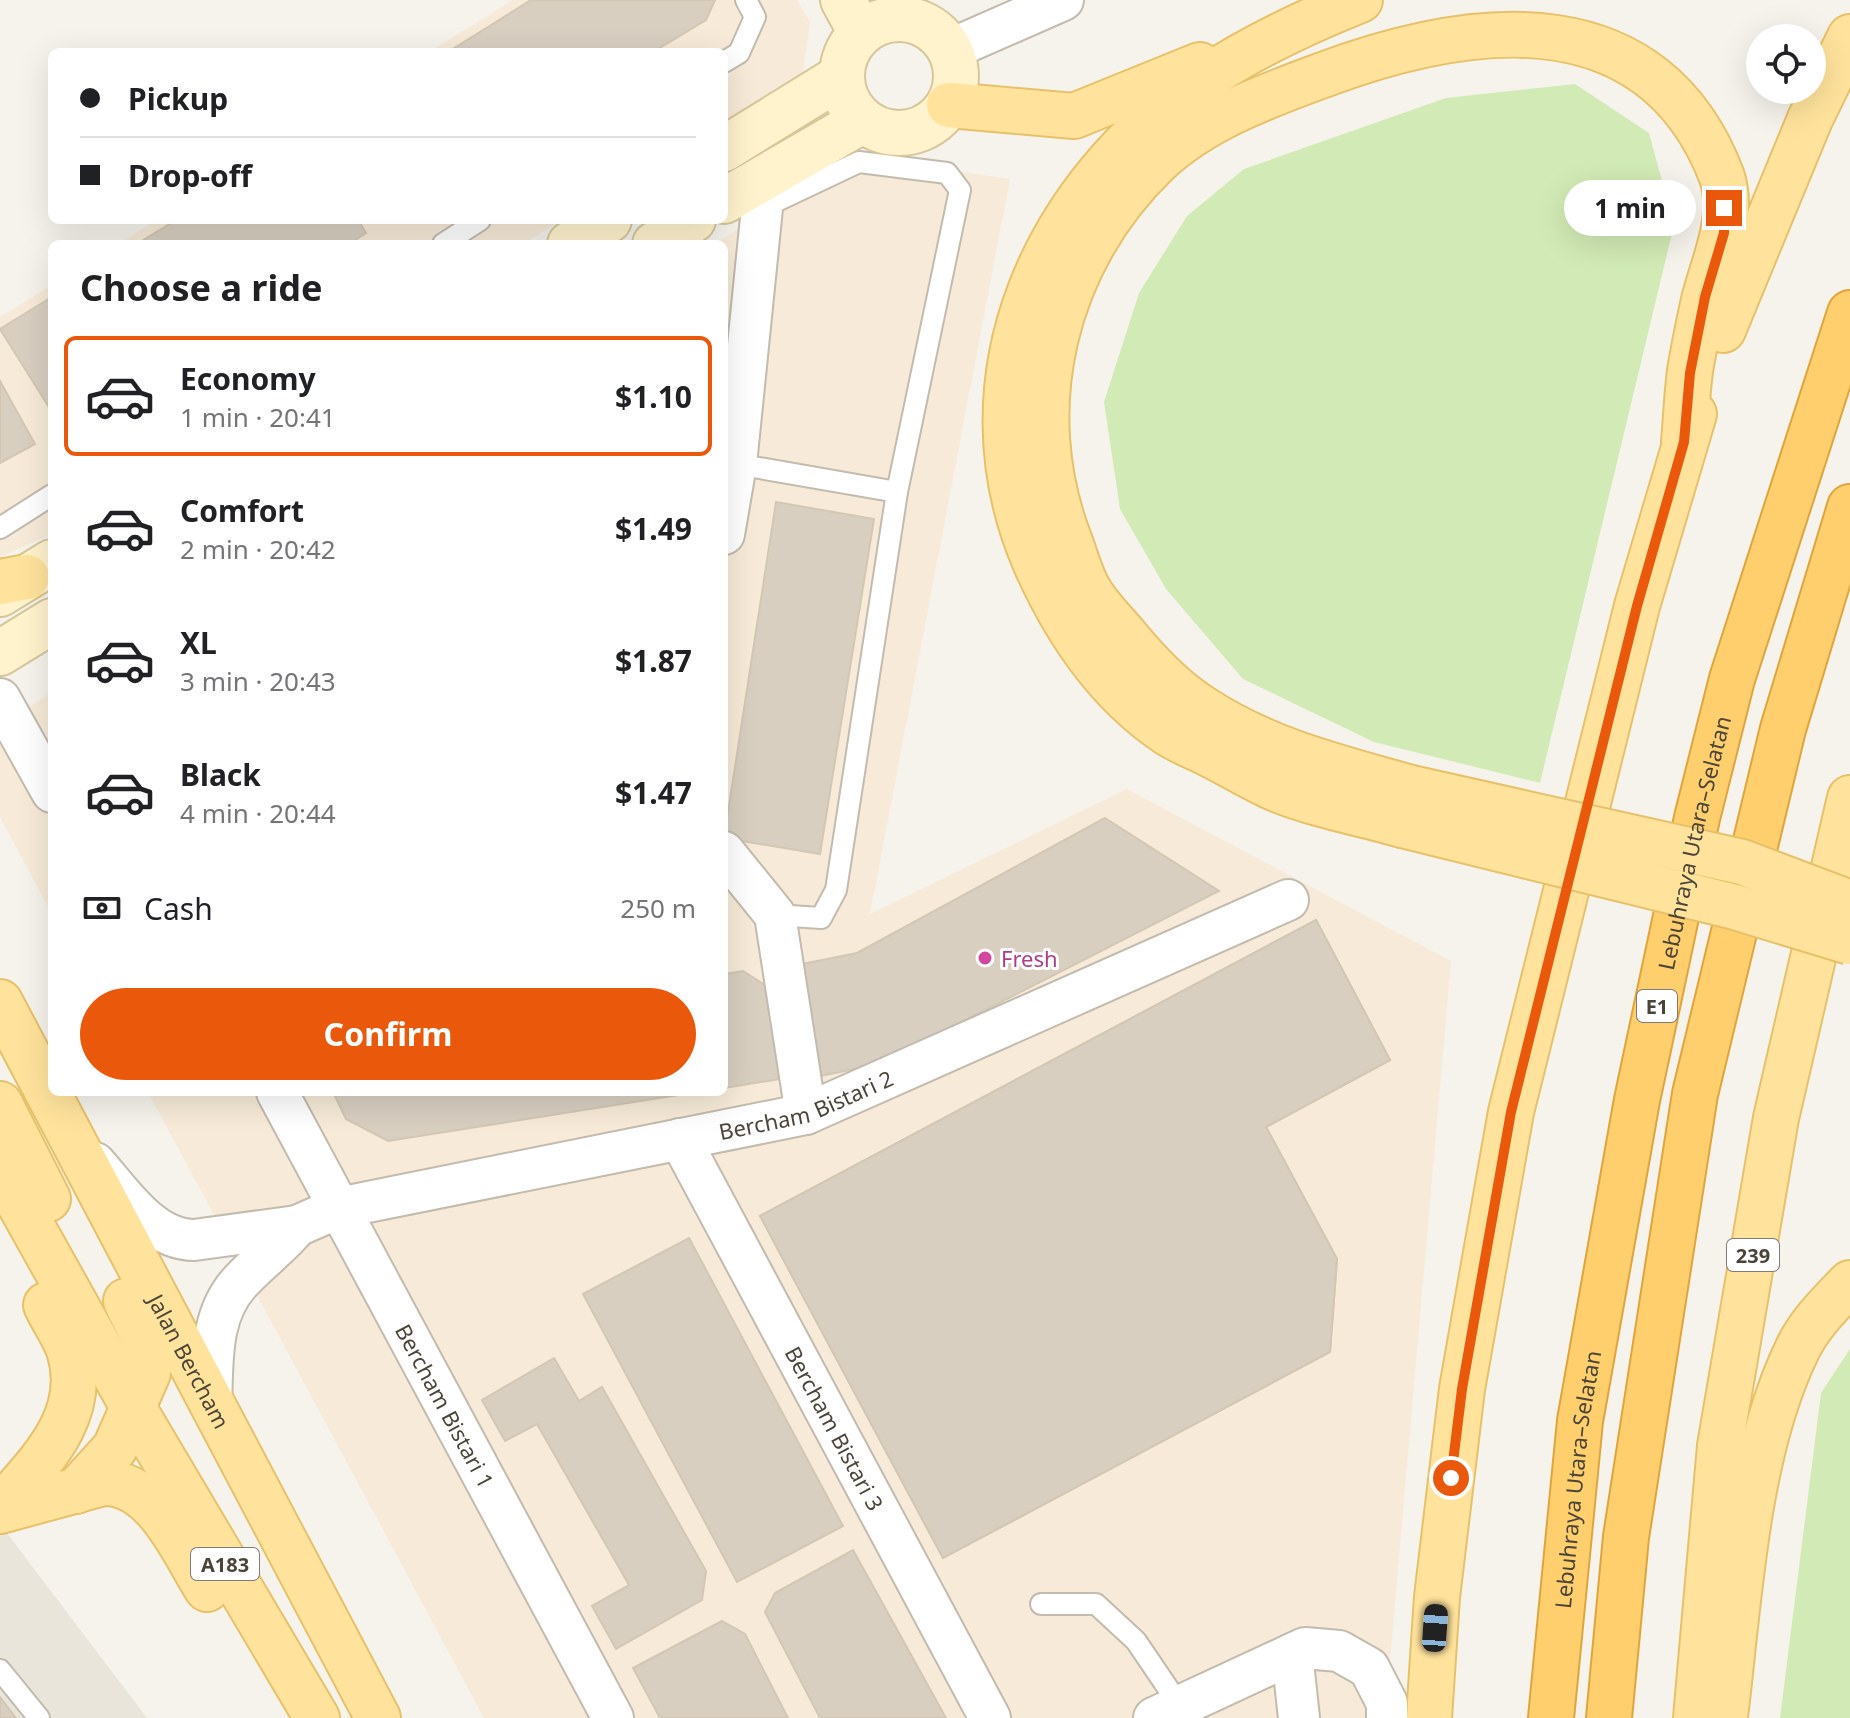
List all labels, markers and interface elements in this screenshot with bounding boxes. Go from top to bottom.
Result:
map controls [1746,24,1826,104]
button: locate [1746,24,1826,104]
text: Pickup [128,78,228,119]
text: Drop-off [128,155,252,196]
callout: 1 min [1564,180,1696,236]
text: 1 min [1594,190,1666,226]
route end [1706,190,1742,226]
text: Choose a ride [80,263,322,312]
text: Economy [180,358,316,399]
icon: car [84,360,156,432]
text: $1.10 [615,376,692,417]
text: 1 min · 20:41 [180,399,336,435]
text: Comfort [180,490,304,531]
icon: car [84,492,156,564]
text: $1.49 [615,508,692,549]
text: 2 min · 20:42 [180,531,336,567]
text: XL [180,622,217,663]
icon: car [84,624,156,696]
text: $1.87 [615,640,692,681]
text: 3 min · 20:43 [180,663,336,699]
street label: Lebuhraya Utara–Selatan [1650,712,1737,972]
text: Black [180,754,261,795]
icon: car [84,756,156,828]
text: $1.47 [615,772,692,813]
text: 4 min · 20:44 [180,795,336,831]
icon: cash [80,886,124,930]
text: Cash [144,888,213,929]
text: 250 m [620,890,696,926]
place label: Fresh [1001,943,1058,973]
marker: Fresh [976,949,994,967]
button: Confirm [80,988,696,1080]
road number: E1 [1637,990,1677,1022]
street label: Bercham Bistari 2 [716,1062,898,1146]
road number: 239 [1727,1239,1779,1271]
street label: Jalan Bercham [141,1287,237,1434]
street label: Bercham Bistari 1 [389,1318,502,1493]
street label: Bercham Bistari 3 [779,1341,891,1516]
street label: Lebuhraya Utara–Selatan [1547,1348,1607,1610]
route start [1433,1460,1469,1496]
road number: A183 [191,1548,259,1580]
car [1421,1603,1449,1653]

